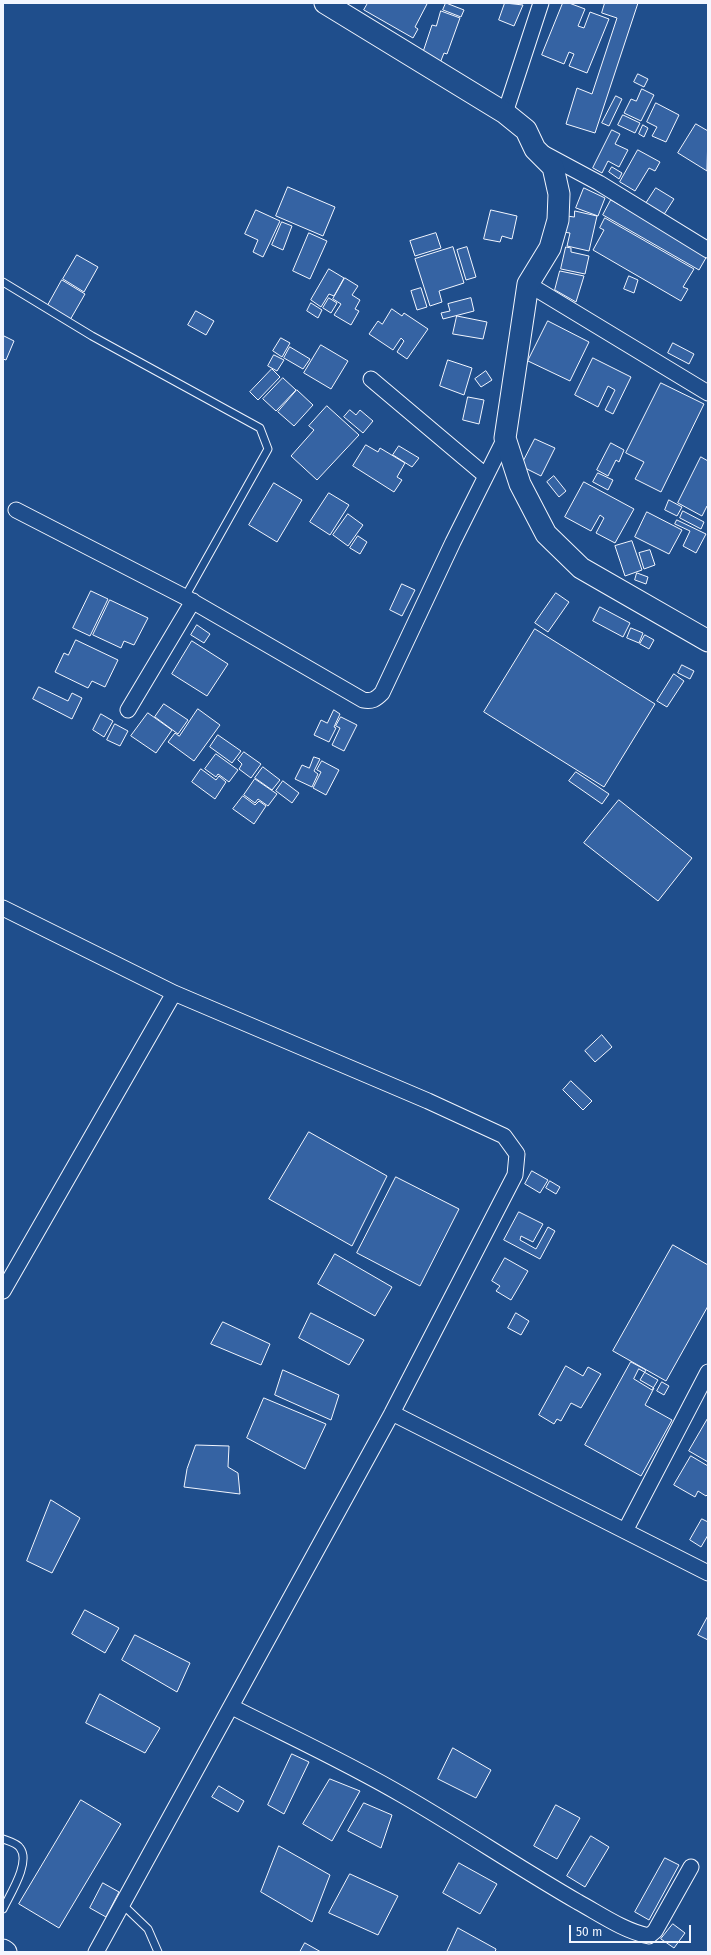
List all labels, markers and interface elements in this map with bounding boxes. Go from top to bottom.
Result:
scale bar [571,1917,693,1943]
text: 50 m [576,1925,602,1939]

